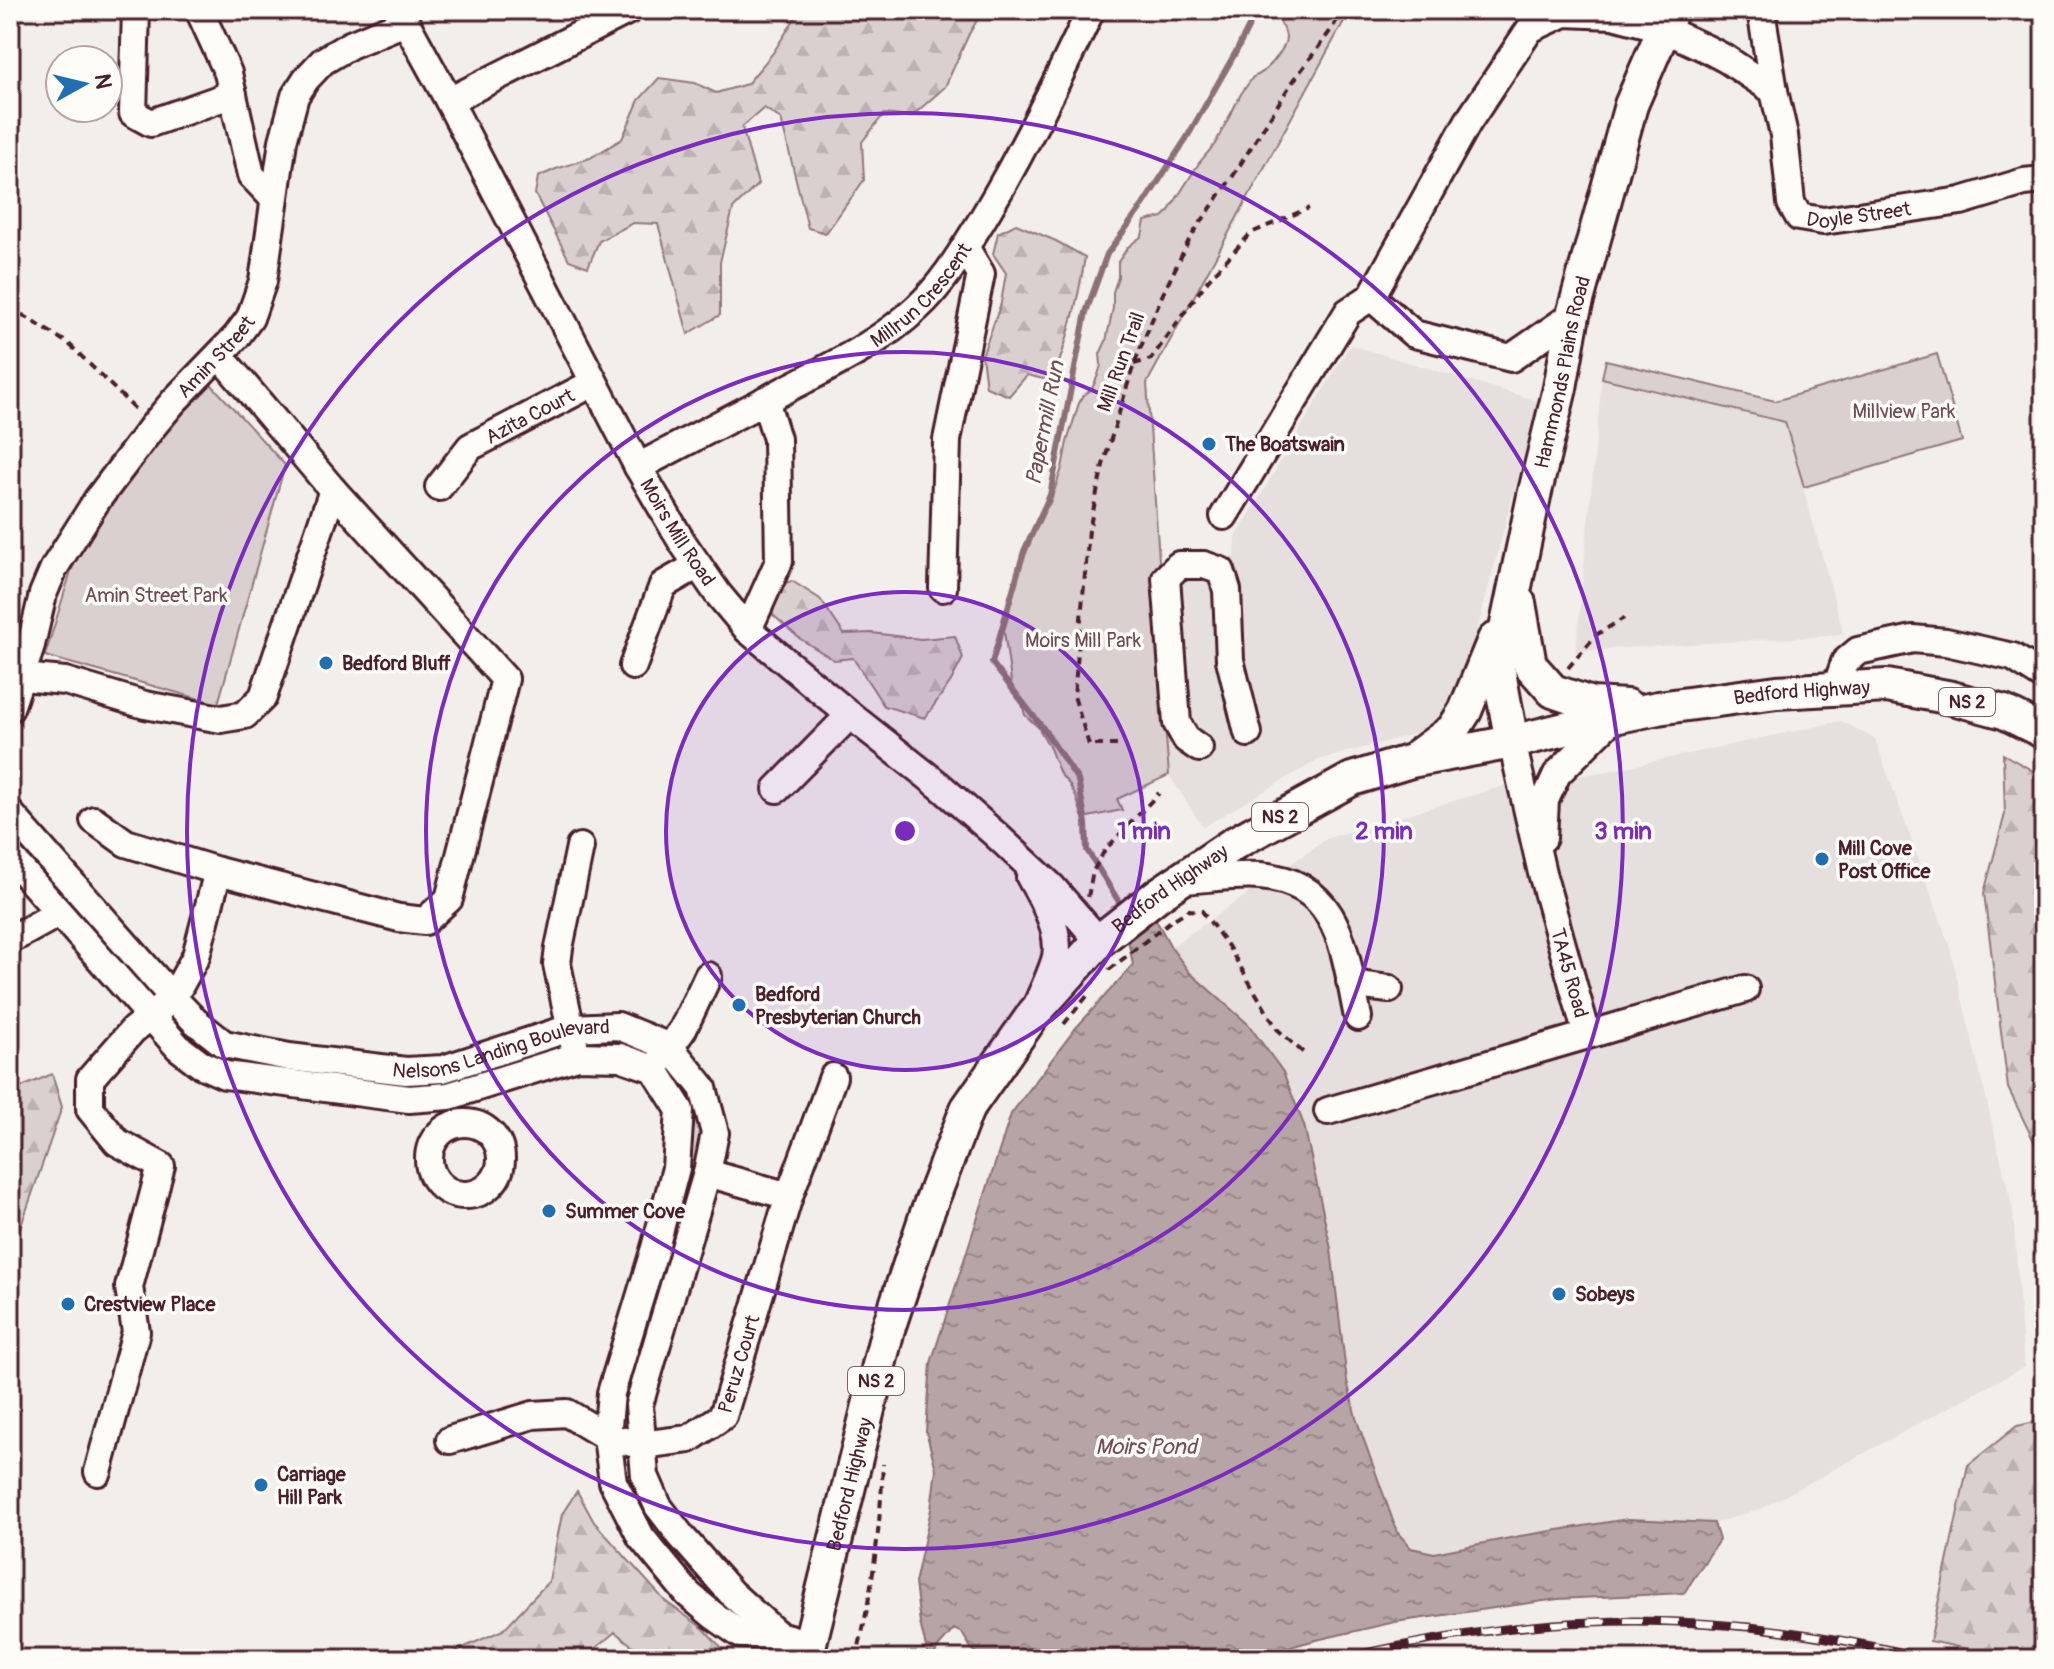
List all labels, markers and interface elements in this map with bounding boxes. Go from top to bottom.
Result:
north arrow [44,44,124,124]
text: N [88,72,118,91]
street label: Doyle Street [1805,196,1913,234]
street label: Millrun Crescent [865,237,978,353]
street label: Hammonds Plains Road [1529,273,1596,471]
street label: Mill Run Trail [1091,309,1151,415]
street label: Amin Street [171,310,261,403]
water label: Papermill Run [1019,357,1071,487]
street label: Azita Court [481,382,579,449]
park label: Millview Park [1853,399,1956,424]
place label: The Boatswain [1224,432,1345,457]
marker: The Boatswain [1200,435,1218,453]
street label: Moirs Mill Road [635,474,721,591]
park label: Amin Street Park [85,583,228,608]
park label: Moirs Mill Park [1025,628,1142,653]
place label: Bedford Bluff [342,651,452,676]
marker: Bedford Bluff [317,654,335,672]
street label: Bedford Highway [1732,674,1871,710]
road number: NS 2 [1939,688,1995,716]
road number: NS 2 [1252,803,1308,831]
centre of rings [891,817,919,845]
text: 1 min [1117,817,1171,846]
text: 2 min [1355,817,1413,846]
text: 3 min [1594,817,1652,846]
place label: Mill Cove Post Office [1838,836,1932,884]
street label: Bedford Highway [1107,838,1233,939]
marker: Mill Cove Post Office [1813,850,1831,868]
street label: TA45 Road [1545,925,1594,1020]
place label: Bedford Presbyterian Church [755,982,921,1030]
marker: Bedford Presbyterian Church [730,996,748,1014]
street label: Nelsons Landing Boulevard [391,1014,610,1083]
place label: Summer Cove [565,1199,686,1224]
marker: Summer Cove [540,1202,558,1220]
place label: Sobeys [1575,1282,1635,1307]
marker: Sobeys [1550,1285,1568,1303]
place label: Crestview Place [84,1292,216,1317]
marker: Crestview Place [59,1295,77,1313]
street label: Peruz Court [712,1311,765,1416]
road number: NS 2 [848,1367,904,1395]
street label: Bedford Highway [821,1414,878,1554]
water label: Moirs Pond [1095,1433,1200,1461]
place label: Carriage Hill Park [277,1462,347,1510]
marker: Carriage Hill Park [252,1476,270,1494]

